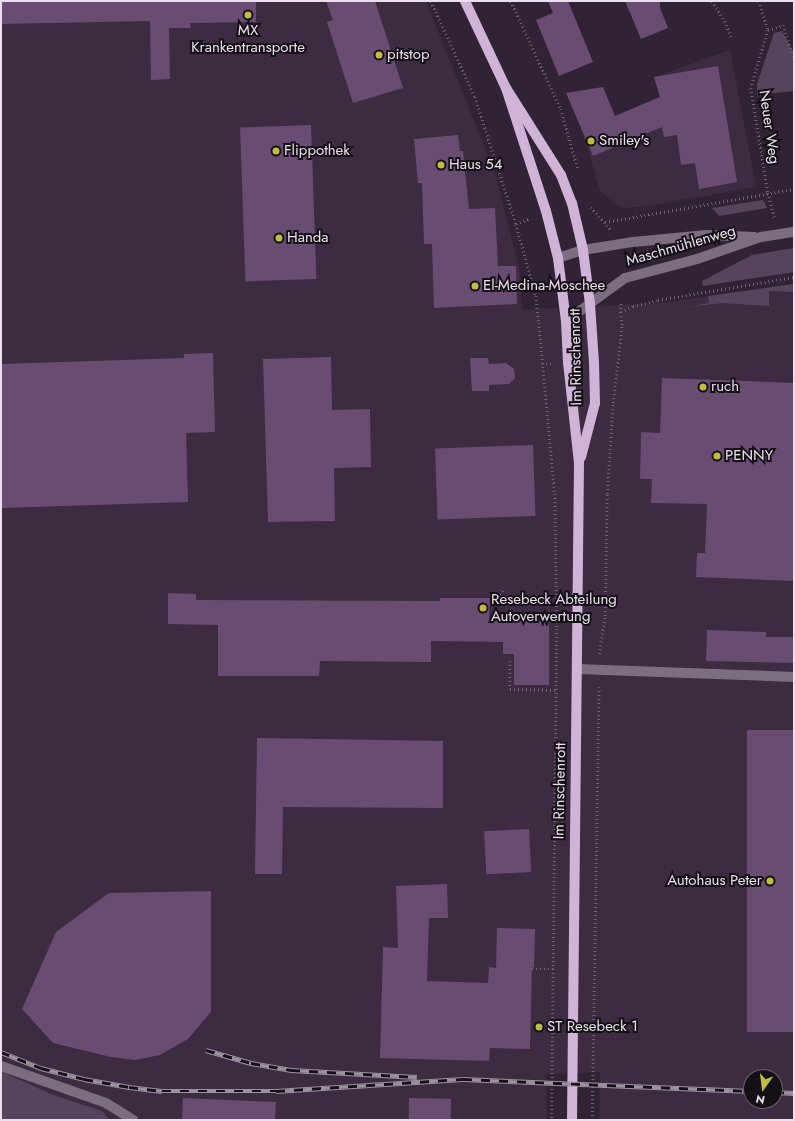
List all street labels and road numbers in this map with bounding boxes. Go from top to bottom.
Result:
street label: Neuer Weg [755,89,783,165]
street label: Maschmühlenweg [624,222,738,270]
street label: Im Rinschenrott [566,308,586,406]
street label: Im Rinschenrott [550,742,570,840]

